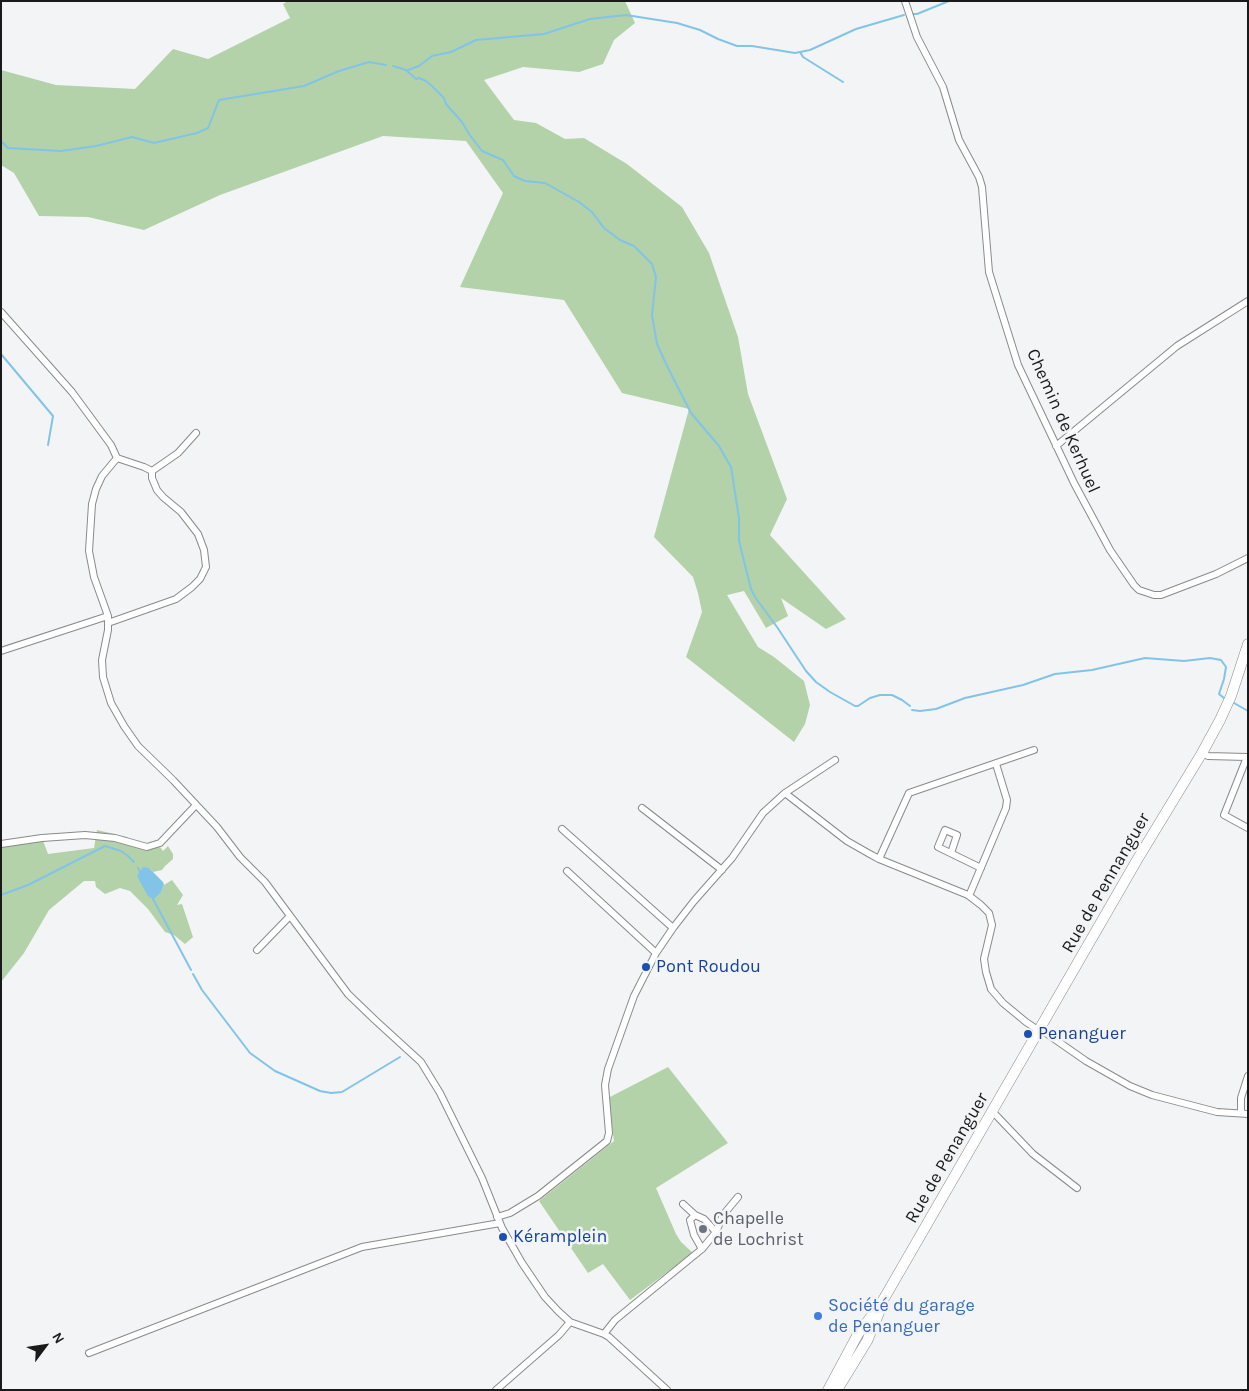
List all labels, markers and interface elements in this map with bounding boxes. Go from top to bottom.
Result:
street label: Chemin de Kerhuel [1022,346,1104,496]
street label: Rue de Pennanguer [1057,809,1155,957]
place label: Pont Roudou [656,956,761,978]
marker: Pont Roudou [640,961,652,973]
place label: Penanguer [1038,1023,1126,1045]
marker: Penanguer [1022,1028,1034,1040]
street label: Rue de Penanguer [901,1089,993,1227]
place label: Chapelle de Lochrist [713,1208,804,1250]
marker: Chapelle de Lochrist [697,1223,709,1235]
place label: Kéramplein [513,1226,607,1248]
marker: Kéramplein [497,1231,509,1243]
place label: Société du garage de Penanguer [828,1295,975,1338]
marker: Société du garage de Penanguer [812,1310,824,1322]
north arrow [20,1321,70,1371]
text: N [48,1329,68,1347]

